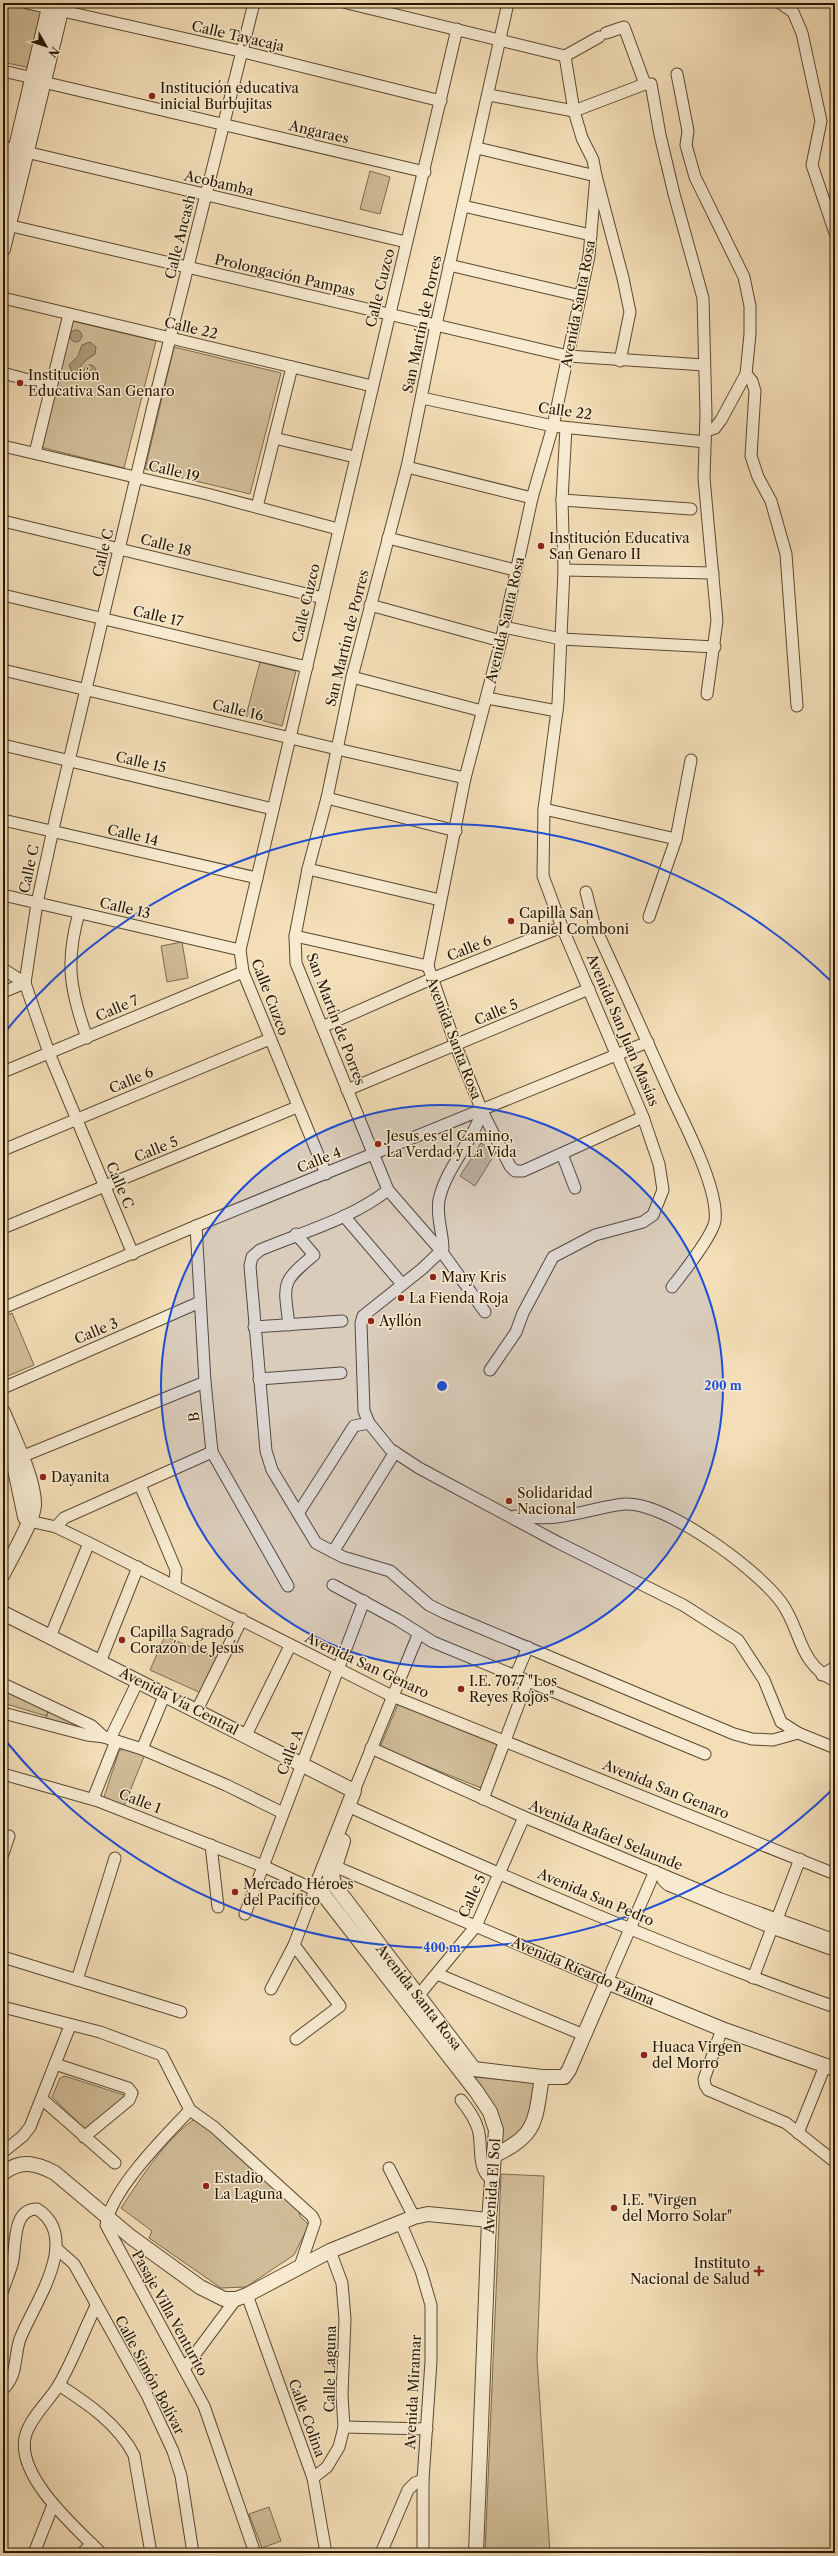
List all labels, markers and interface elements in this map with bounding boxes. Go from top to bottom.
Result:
street label: Calle Tayacaja [190,17,287,56]
north arrow [26,26,66,66]
text: N [45,44,62,61]
place label: Institución educativa inicial Burbujitas [160,79,299,113]
marker: Institución educativa inicial Burbujitas [147,91,157,101]
street label: Angaraes [286,116,351,148]
street label: Acobamba [182,166,256,200]
street label: Calle Ancash [161,193,199,281]
street label: Avenida Santa Rosa [557,238,599,370]
street label: Calle Cuzco [362,247,398,329]
street label: Prolongación Pampas [213,250,357,300]
street label: San Martín de Porres [399,253,445,395]
street label: Calle 22 [163,313,219,343]
place label: Institución Educativa San Genaro [28,366,175,400]
marker: Institución Educativa San Genaro [15,378,25,388]
street label: Calle 22 [537,398,593,424]
street label: Calle 19 [147,456,201,486]
street label: Calle C [89,527,117,579]
place label: Institución Educativa San Genaro II [549,529,690,563]
street label: Calle 18 [138,530,194,560]
marker: Institución Educativa San Genaro II [536,541,546,551]
street label: Avenida Santa Rosa [481,554,528,686]
street label: Calle Cuzco [288,562,324,644]
street label: San Martín de Porres [321,568,373,708]
street label: Calle 17 [131,602,185,631]
street label: Calle 16 [211,695,265,725]
street label: Calle 15 [114,747,168,777]
street label: Calle 14 [106,820,160,850]
street label: Calle C [15,843,43,895]
street label: Calle 13 [98,893,152,923]
place label: Capilla San Daniel Comboni [519,904,629,938]
marker: Capilla San Daniel Comboni [506,916,516,926]
street label: Calle 6 [444,931,494,965]
street label: San Martín de Porres [302,950,370,1088]
street label: Avenida San Juan Masías [582,950,663,1109]
street label: Calle Cuzco [247,956,293,1038]
street label: Avenida Santa Rosa [422,973,486,1102]
street label: Calle 7 [93,991,141,1025]
street label: Calle 5 [471,995,521,1029]
street label: Calle 6 [106,1063,156,1097]
place label: Jesus es el Camino, La Verdad y La Vida [384,1127,517,1161]
street label: Calle 5 [131,1132,181,1166]
marker: Jesus es el Camino, La Verdad y La Vida [373,1139,383,1149]
street label: Calle 4 [294,1143,344,1177]
street label: Calle C [102,1159,138,1211]
place label: Mary Kris [441,1268,507,1286]
marker: Mary Kris [428,1272,438,1282]
place label: La Fienda Roja [409,1289,509,1307]
marker: La Fienda Roja [396,1293,406,1303]
place label: Ayllón [378,1312,422,1330]
street label: Calle 3 [71,1314,121,1348]
marker: Ayllón [366,1316,376,1326]
text: 200 m [704,1378,742,1393]
centre of rings [435,1379,449,1393]
street label: B [185,1411,203,1423]
place label: Dayanita [51,1468,110,1486]
marker: Dayanita [38,1472,48,1482]
place label: Solidaridad Nacional [517,1484,593,1518]
marker: Solidaridad Nacional [504,1496,514,1506]
place label: Capilla Sagrado Corazón de Jesús [130,1623,244,1657]
street label: Avenida San Genaro [301,1628,432,1702]
marker: Capilla Sagrado Corazón de Jesús [117,1635,127,1645]
street label: Avenida Vía Central [115,1663,242,1739]
place label: I.E. 7077 "Los Reyes Rojos" [469,1672,557,1706]
marker: I.E. 7077 "Los Reyes Rojos" [456,1684,466,1694]
street label: Calle A [273,1726,307,1778]
street label: Avenida San Genaro [599,1755,732,1823]
street label: Calle 1 [116,1785,164,1817]
street label: Avenida Rafael Selaunde [526,1796,686,1874]
street label: Avenida San Pedro [534,1864,657,1930]
street label: Calle 5 [454,1872,490,1920]
place label: Mercado Héroes del Pacífico [243,1875,354,1909]
marker: Mercado Héroes del Pacífico [230,1887,240,1897]
street label: Avenida Ricardo Palma [508,1932,658,2010]
street label: Avenida Santa Rosa [371,1940,466,2054]
text: 400 m [423,1940,461,1955]
place label: Huaca Virgen del Morro [652,2038,742,2072]
marker: Huaca Virgen del Morro [639,2050,649,2060]
street label: Avenida El Sol [480,2138,504,2235]
place label: Estadio La Laguna [214,2169,283,2203]
marker: Estadio La Laguna [201,2181,211,2191]
place label: I.E. "Virgen del Morro Solar" [622,2191,732,2225]
marker: I.E. "Virgen del Morro Solar" [609,2203,619,2213]
street label: Pasaje Villa Venturito [128,2247,212,2379]
place label: Instituto Nacional de Salud [630,2254,750,2288]
marker: Instituto Nacional de Salud [753,2265,765,2277]
street label: Calle Simón Bolívar [111,2313,189,2438]
street label: Calle Laguna [320,2325,340,2413]
street label: Avenida Miramar [401,2334,425,2451]
street label: Calle Colina [285,2376,330,2460]

